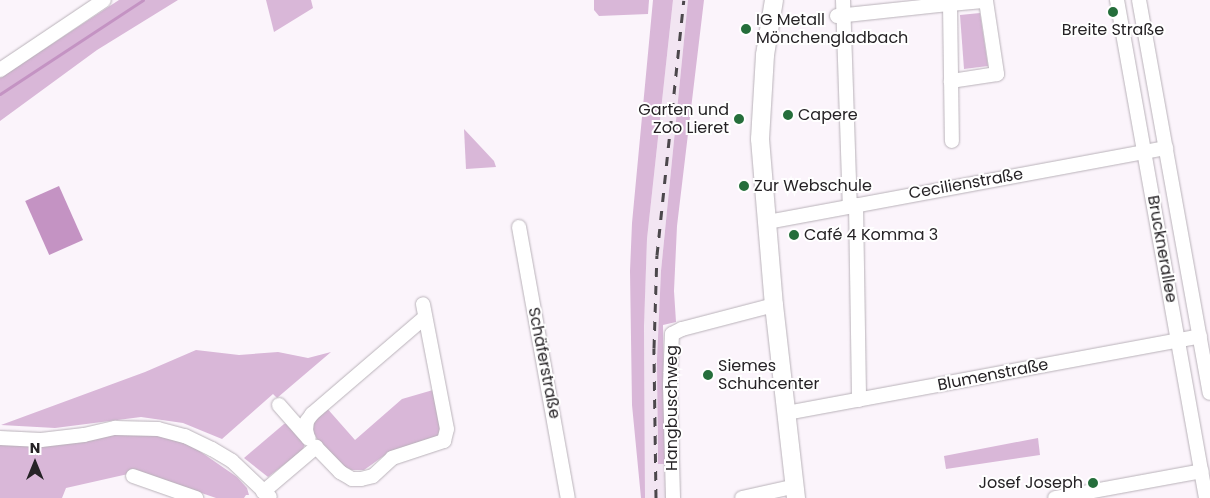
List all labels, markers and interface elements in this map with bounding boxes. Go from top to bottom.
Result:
marker: Breite Straße [1107,6,1119,18]
place label: IG Metall Mönchengladbach [756,10,908,48]
place label: Breite Straße [1062,20,1164,40]
marker: IG Metall Mönchengladbach [740,23,752,35]
place label: Garten und Zoo Lieret [638,100,729,138]
place label: Capere [798,105,858,125]
marker: Capere [782,109,794,121]
marker: Garten und Zoo Lieret [733,113,745,125]
street label: Cecilienstraße [907,164,1025,204]
place label: Zur Webschule [754,176,872,196]
marker: Zur Webschule [738,180,750,192]
street label: Brucknerallee [1143,194,1181,304]
place label: Café 4 Komma 3 [804,225,938,245]
marker: Café 4 Komma 3 [788,229,800,241]
street label: Schäferstraße [524,306,564,420]
street label: Hangbuschweg [662,345,682,471]
street label: Blumenstraße [936,355,1050,395]
place label: Siemes Schuhcenter [718,356,819,394]
marker: Siemes Schuhcenter [702,369,714,381]
north arrow [10,438,60,488]
text: N [30,438,40,458]
place label: Josef Joseph [978,473,1083,493]
marker: Josef Joseph [1087,477,1099,489]

